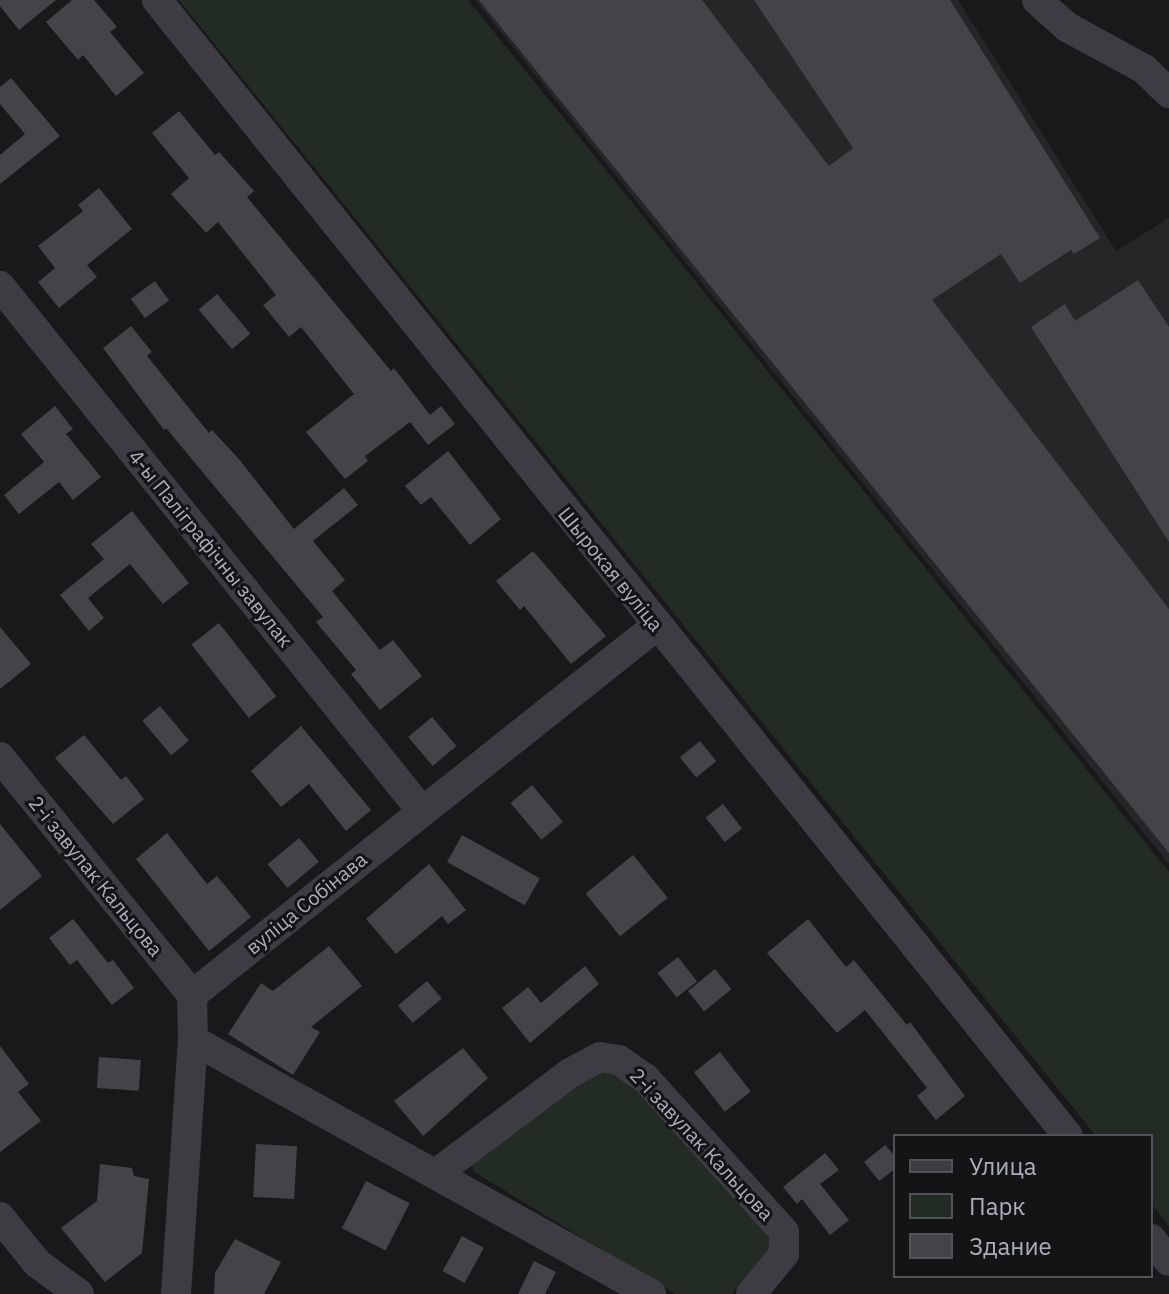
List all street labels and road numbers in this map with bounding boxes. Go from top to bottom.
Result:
street label: 4-ы Паліграфічны завулак [124,444,298,652]
street label: Шырокая вуліца [554,502,668,636]
street label: 2-і завулак Кальцова [24,791,168,961]
street label: вуліца Собінава [241,847,371,959]
street label: 2-і завулак Кальцова [625,1063,779,1225]

